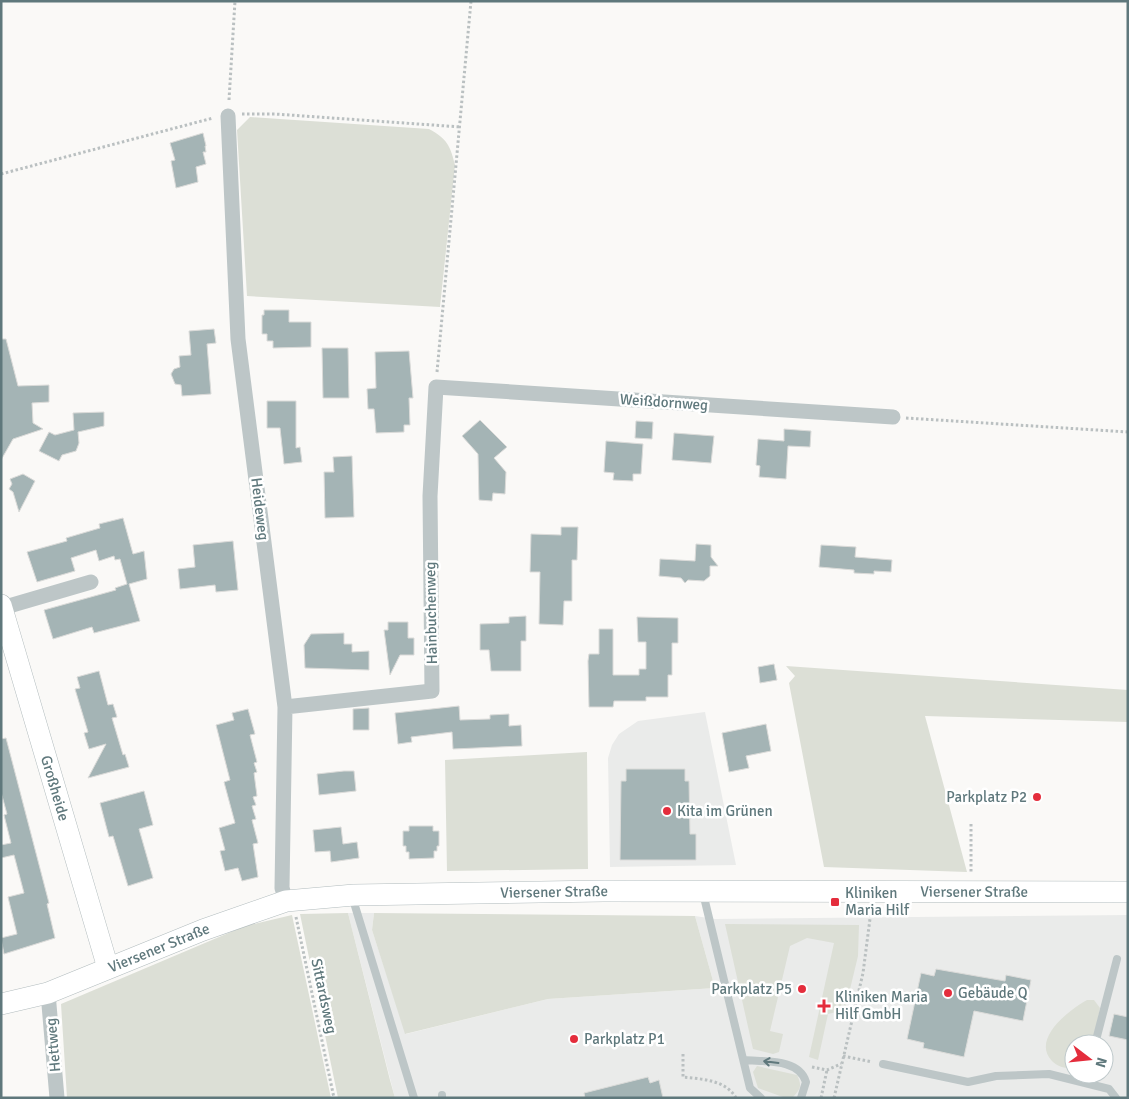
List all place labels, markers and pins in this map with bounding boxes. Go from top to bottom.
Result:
place label: Parkplatz P2 [946,788,1027,806]
marker: Parkplatz P2 [1031,791,1043,803]
place label: Kita im Grünen [677,802,773,820]
marker: Kita im Grünen [661,805,673,817]
place label: Kliniken Maria Hilf [845,884,910,919]
marker: Kliniken Maria Hilf [829,896,841,908]
place label: Parkplatz P5 [711,980,792,998]
marker: Parkplatz P5 [796,983,808,995]
place label: Gebäude Q [958,984,1028,1002]
marker: Gebäude Q [942,987,954,999]
place label: Kliniken Maria Hilf GmbH [835,988,928,1023]
marker: Kliniken Maria Hilf GmbH [817,999,831,1013]
place label: Parkplatz P1 [584,1030,665,1048]
marker: Parkplatz P1 [568,1033,580,1045]

